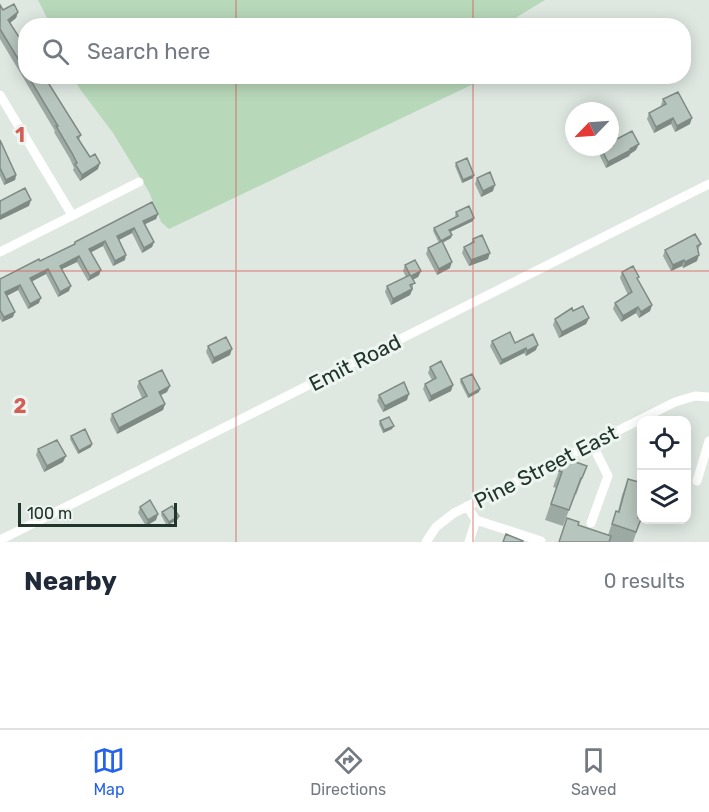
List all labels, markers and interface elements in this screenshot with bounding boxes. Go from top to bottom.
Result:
search box [18,18,691,84]
icon: search [39,35,72,68]
text: Search here [87,38,210,65]
north arrow [565,102,619,156]
text: 1 [15,123,25,147]
street label: Emit Road [305,329,405,396]
text: 2 [14,394,27,418]
map controls [637,416,691,524]
button: locate [637,416,691,470]
street label: Pine Street East [470,420,622,513]
button: layers [637,470,691,524]
scale bar [18,500,177,528]
text: 100 m [27,504,72,523]
text: Nearby [24,566,117,597]
text: 0 results [604,569,685,593]
tab: Map [92,744,125,799]
tab: Directions [310,744,386,799]
tab: Saved [571,744,617,799]

